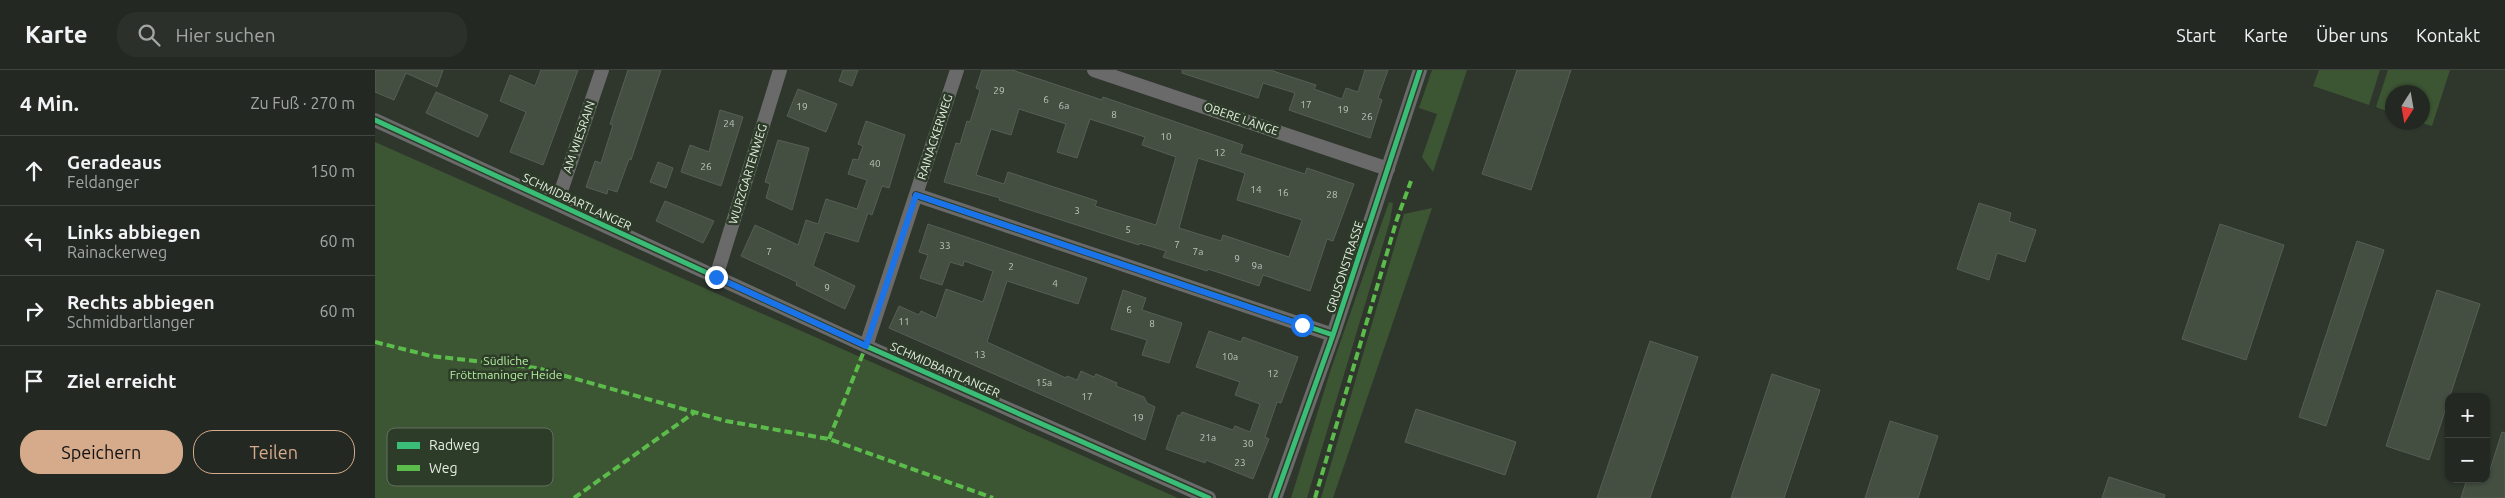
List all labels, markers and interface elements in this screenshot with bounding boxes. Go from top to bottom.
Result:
search box [117,12,467,57]
text: Karte [25,21,87,48]
icon: search [135,21,163,49]
text: Hier suchen [175,24,276,46]
text: Start [2176,25,2216,45]
text: Karte [2244,25,2288,45]
text: Über uns [2316,25,2388,45]
text: Kontakt [2416,25,2480,45]
house number: 29 [993,85,1005,96]
north arrow [2385,85,2430,130]
text: 4 Min. [20,91,79,115]
street label: RAINACKERWEG [915,92,955,181]
text: Zu Fuß · 270 m [250,94,355,112]
house number: 6 [1043,94,1049,105]
street label: AM WIESRAIN [560,99,597,175]
house number: 17 [1300,99,1312,110]
house number: 6a [1059,100,1069,111]
street label: OBERE LÄNGE [1202,100,1280,137]
house number: 19 [796,101,808,112]
house number: 19 [1337,104,1349,115]
house number: 8 [1111,109,1117,120]
house number: 26 [1361,111,1373,122]
house number: 24 [723,118,735,129]
street label: WURZGARTENWEG [726,122,769,226]
house number: 10 [1160,131,1172,142]
house number: 12 [1214,147,1226,158]
text: Geradeaus [67,151,162,173]
icon: ahead [20,157,48,185]
house number: 40 [869,158,881,169]
house number: 26 [700,161,712,172]
text: 150 m [310,162,355,180]
street label: SCHMIDBARTLANGER [521,171,634,233]
text: Feldanger [67,173,139,191]
house number: 14 [1250,184,1262,195]
house number: 16 [1277,187,1289,198]
house number: 28 [1326,189,1338,200]
house number: 3 [1074,205,1080,216]
street label: GRUSONSTRASSE [1324,219,1366,314]
text: Links abbiegen [67,221,201,243]
house number: 5 [1125,224,1131,235]
icon: left [20,227,48,255]
text: 60 m [319,232,355,250]
house number: 7 [1174,239,1180,250]
house number: 33 [939,240,951,251]
text: Rainackerweg [67,243,167,261]
house number: 7 [766,246,772,257]
house number: 7a [1193,246,1203,257]
house number: 9 [1234,253,1240,264]
house number: 9a [1252,260,1262,271]
house number: 2 [1008,261,1014,272]
route end [705,266,728,289]
house number: 4 [1052,278,1058,289]
house number: 9 [824,282,830,293]
text: Rechts abbiegen [67,291,215,313]
icon: right [20,297,48,325]
text: 60 m [319,302,355,320]
house number: 6 [1126,304,1132,315]
text: Schmidbartlanger [67,313,195,331]
route start [1291,314,1314,337]
house number: 11 [898,316,910,327]
house number: 8 [1149,318,1155,329]
street label: SCHMIDBARTLANGER [888,339,1002,400]
house number: 13 [974,349,986,360]
house number: 10a [1222,351,1238,362]
park label: Südliche Fröttmaninger Heide [450,354,562,381]
icon: arrive [20,367,48,395]
house number: 12 [1267,368,1279,379]
text: Ziel erreicht [67,370,176,392]
house number: 15a [1036,377,1052,388]
house number: 17 [1081,391,1093,402]
map controls [2445,393,2490,483]
button: + [2445,393,2490,438]
house number: 19 [1132,412,1144,423]
legend [387,428,553,486]
button: Speichern [20,430,183,474]
button: Teilen [193,430,355,474]
house number: 21a [1200,432,1216,443]
text: Radweg [429,437,480,453]
house number: 30 [1242,438,1254,449]
button: − [2445,438,2490,483]
house number: 23 [1234,457,1246,468]
text: Weg [429,460,458,476]

